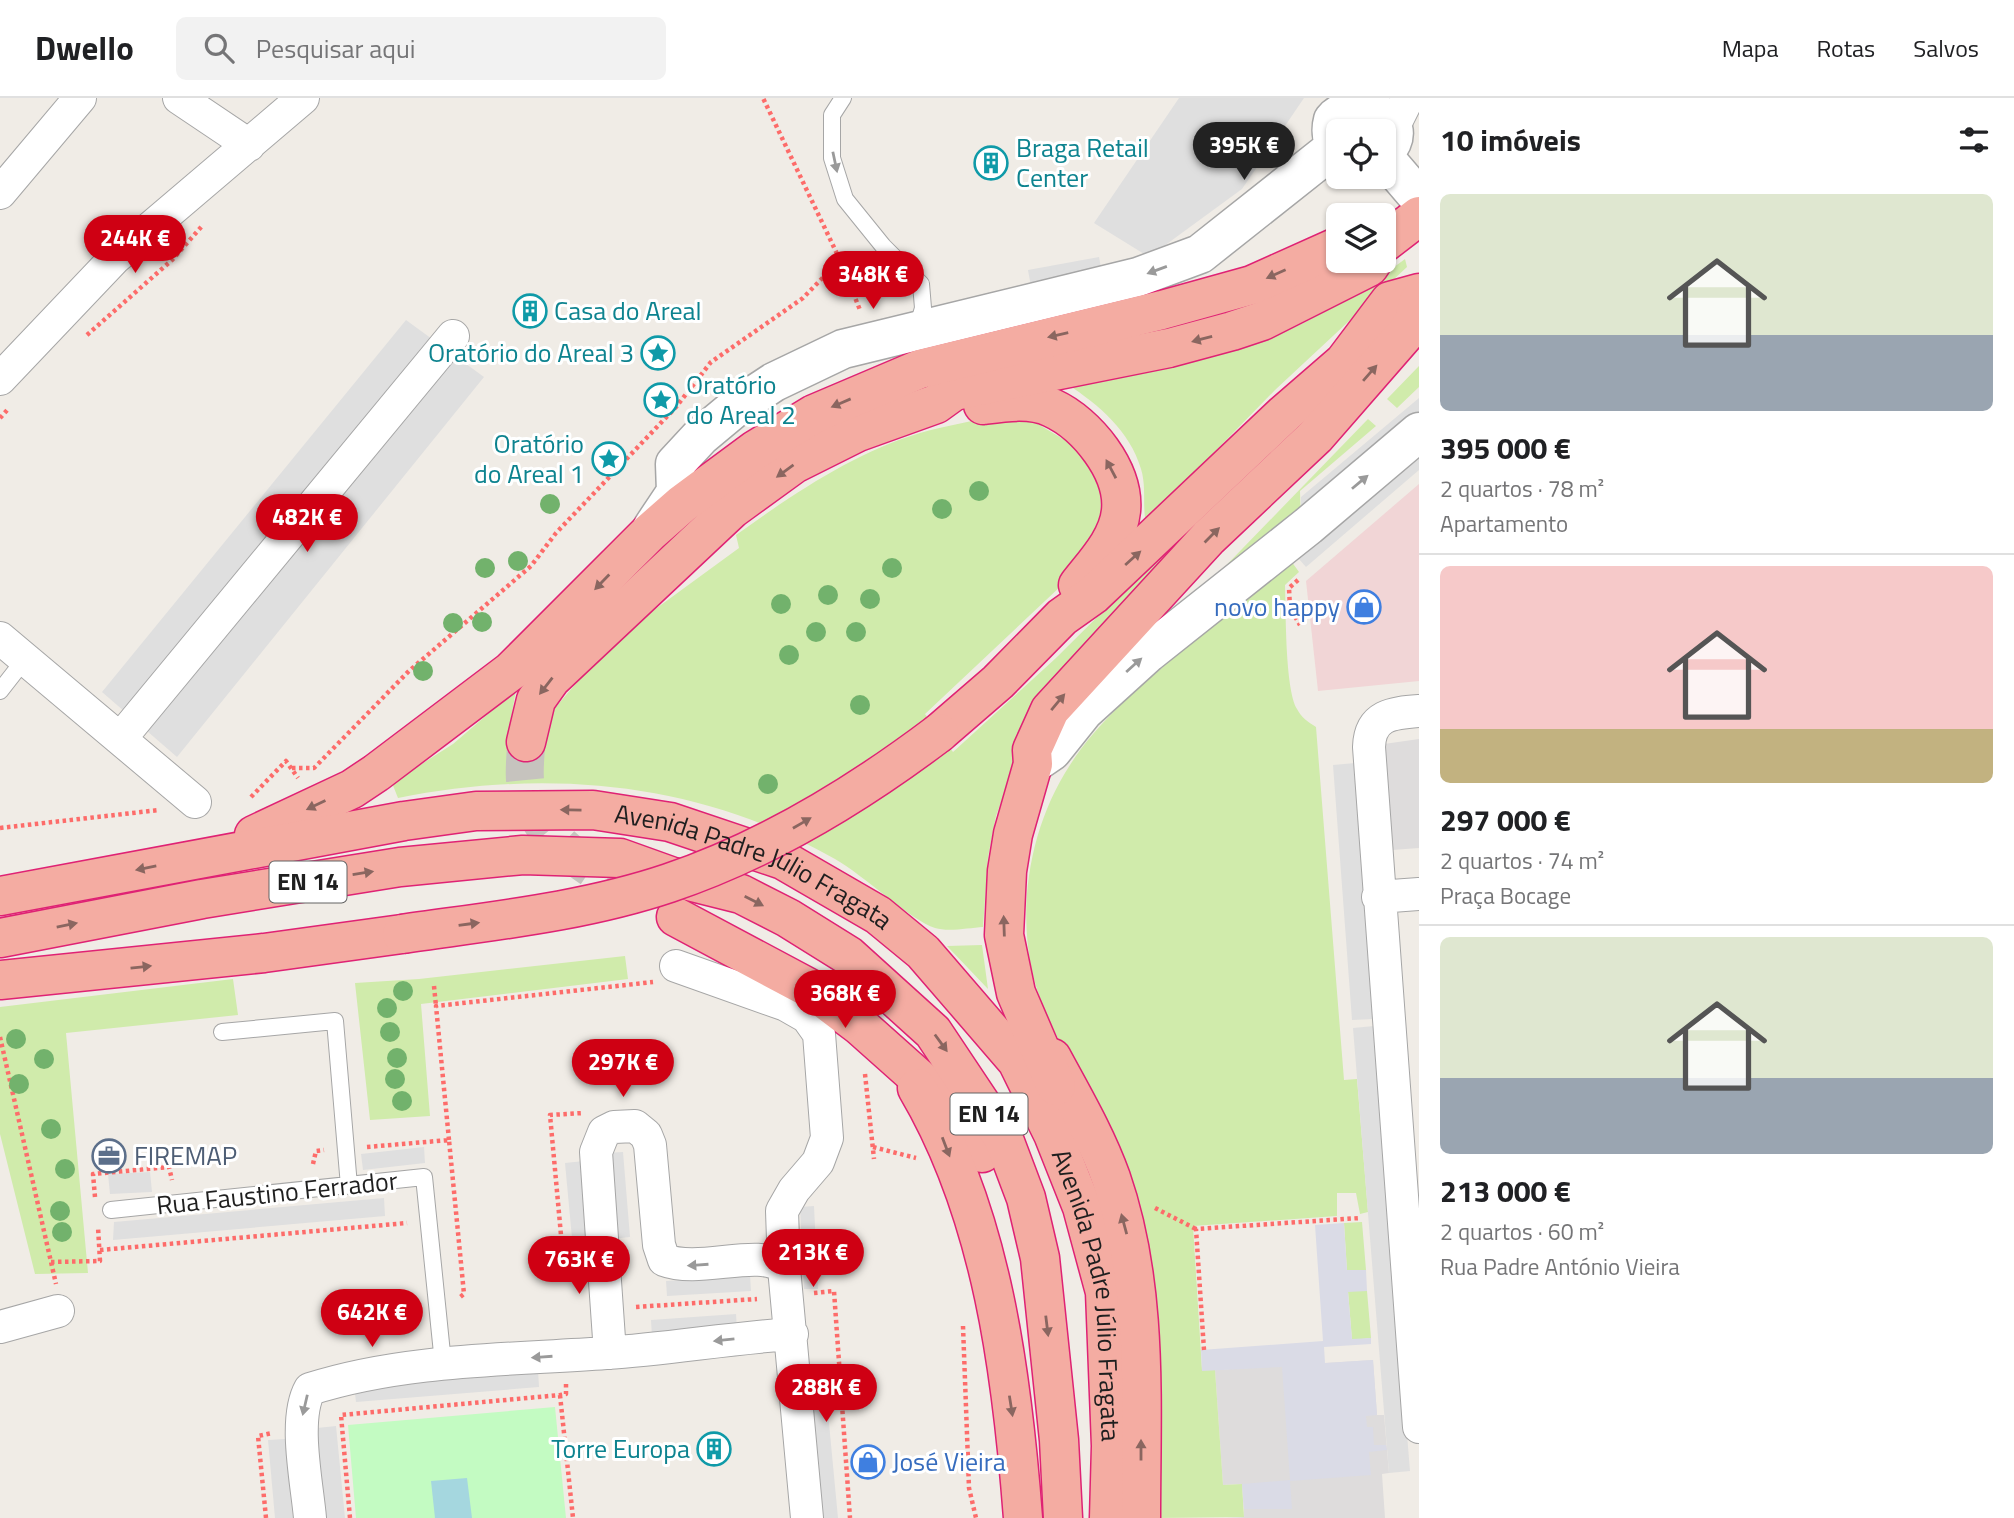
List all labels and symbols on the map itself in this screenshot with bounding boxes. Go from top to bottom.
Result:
pin: 395K € [1187,122,1301,182]
place label: Braga Retail Center [1016,128,1149,197]
building icon: Braga Retail Center [972,144,1010,182]
one-way arrow [829,152,840,174]
pin: 244K € [78,216,192,275]
pin: 348K € [816,252,930,311]
one-way arrow [1146,265,1167,276]
one-way arrow [1266,269,1287,280]
place label: Casa do Areal [554,291,702,330]
building icon: Casa do Areal [511,292,549,330]
one-way arrow [1046,330,1068,341]
place label: Oratório do Areal 3 [428,333,634,372]
place icon: Oratório do Areal 3 [639,334,677,372]
one-way arrow [1191,334,1213,345]
one-way arrow [1362,364,1377,381]
place label: Oratório do Areal 2 [686,365,796,434]
place icon: Oratório do Areal 2 [642,381,680,419]
one-way arrow [831,397,851,409]
place label: Oratório do Areal 1 [474,424,584,493]
place icon: Oratório do Areal 1 [590,440,628,478]
one-way arrow [1105,459,1116,479]
one-way arrow [776,464,794,478]
one-way arrow [1352,475,1369,490]
pin: 482K € [250,494,364,554]
one-way arrow [1203,527,1219,544]
one-way arrow [1125,551,1142,566]
one-way arrow [594,573,610,590]
place label: novo happy [1214,587,1340,626]
shop icon: novo happy [1345,588,1383,626]
one-way arrow [1125,658,1142,674]
one-way arrow [540,677,554,695]
one-way arrow [1050,694,1065,712]
street label: Avenida Padre Júlio Fragata [612,794,901,938]
one-way arrow [306,799,326,810]
one-way arrow [560,804,582,816]
one-way arrow [792,817,812,829]
road number: EN 14 [270,862,346,902]
one-way arrow [135,863,157,874]
one-way arrow [353,867,375,878]
one-way arrow [744,895,764,906]
one-way arrow [999,915,1010,937]
one-way arrow [459,918,481,929]
one-way arrow [56,920,78,931]
one-way arrow [130,961,152,972]
pin: 368K € [788,970,902,1030]
one-way arrow [934,1034,948,1052]
pin: 297K € [566,1040,680,1099]
road number: EN 14 [950,1094,1028,1134]
place label: FIREMAP [134,1136,237,1175]
office icon: FIREMAP [90,1137,128,1175]
one-way arrow [941,1137,952,1158]
street label: Avenida Padre Júlio Fragata [1042,1143,1131,1442]
street label: Rua Faustino Ferrador [154,1160,399,1225]
one-way arrow [1118,1212,1129,1234]
pin: 213K € [756,1230,870,1289]
pin: 763K € [522,1236,636,1296]
one-way arrow [687,1260,709,1271]
pin: 642K € [315,1290,429,1349]
one-way arrow [1042,1315,1053,1337]
one-way arrow [713,1334,735,1345]
one-way arrow [531,1352,553,1363]
pin: 288K € [769,1364,883,1424]
one-way arrow [299,1395,310,1417]
one-way arrow [1006,1395,1017,1417]
place label: Torre Europa [551,1429,690,1468]
building icon: Torre Europa [695,1430,733,1468]
one-way arrow [1135,1439,1147,1461]
place label: José Vieira [892,1442,1006,1481]
shop icon: José Vieira [849,1443,887,1481]

